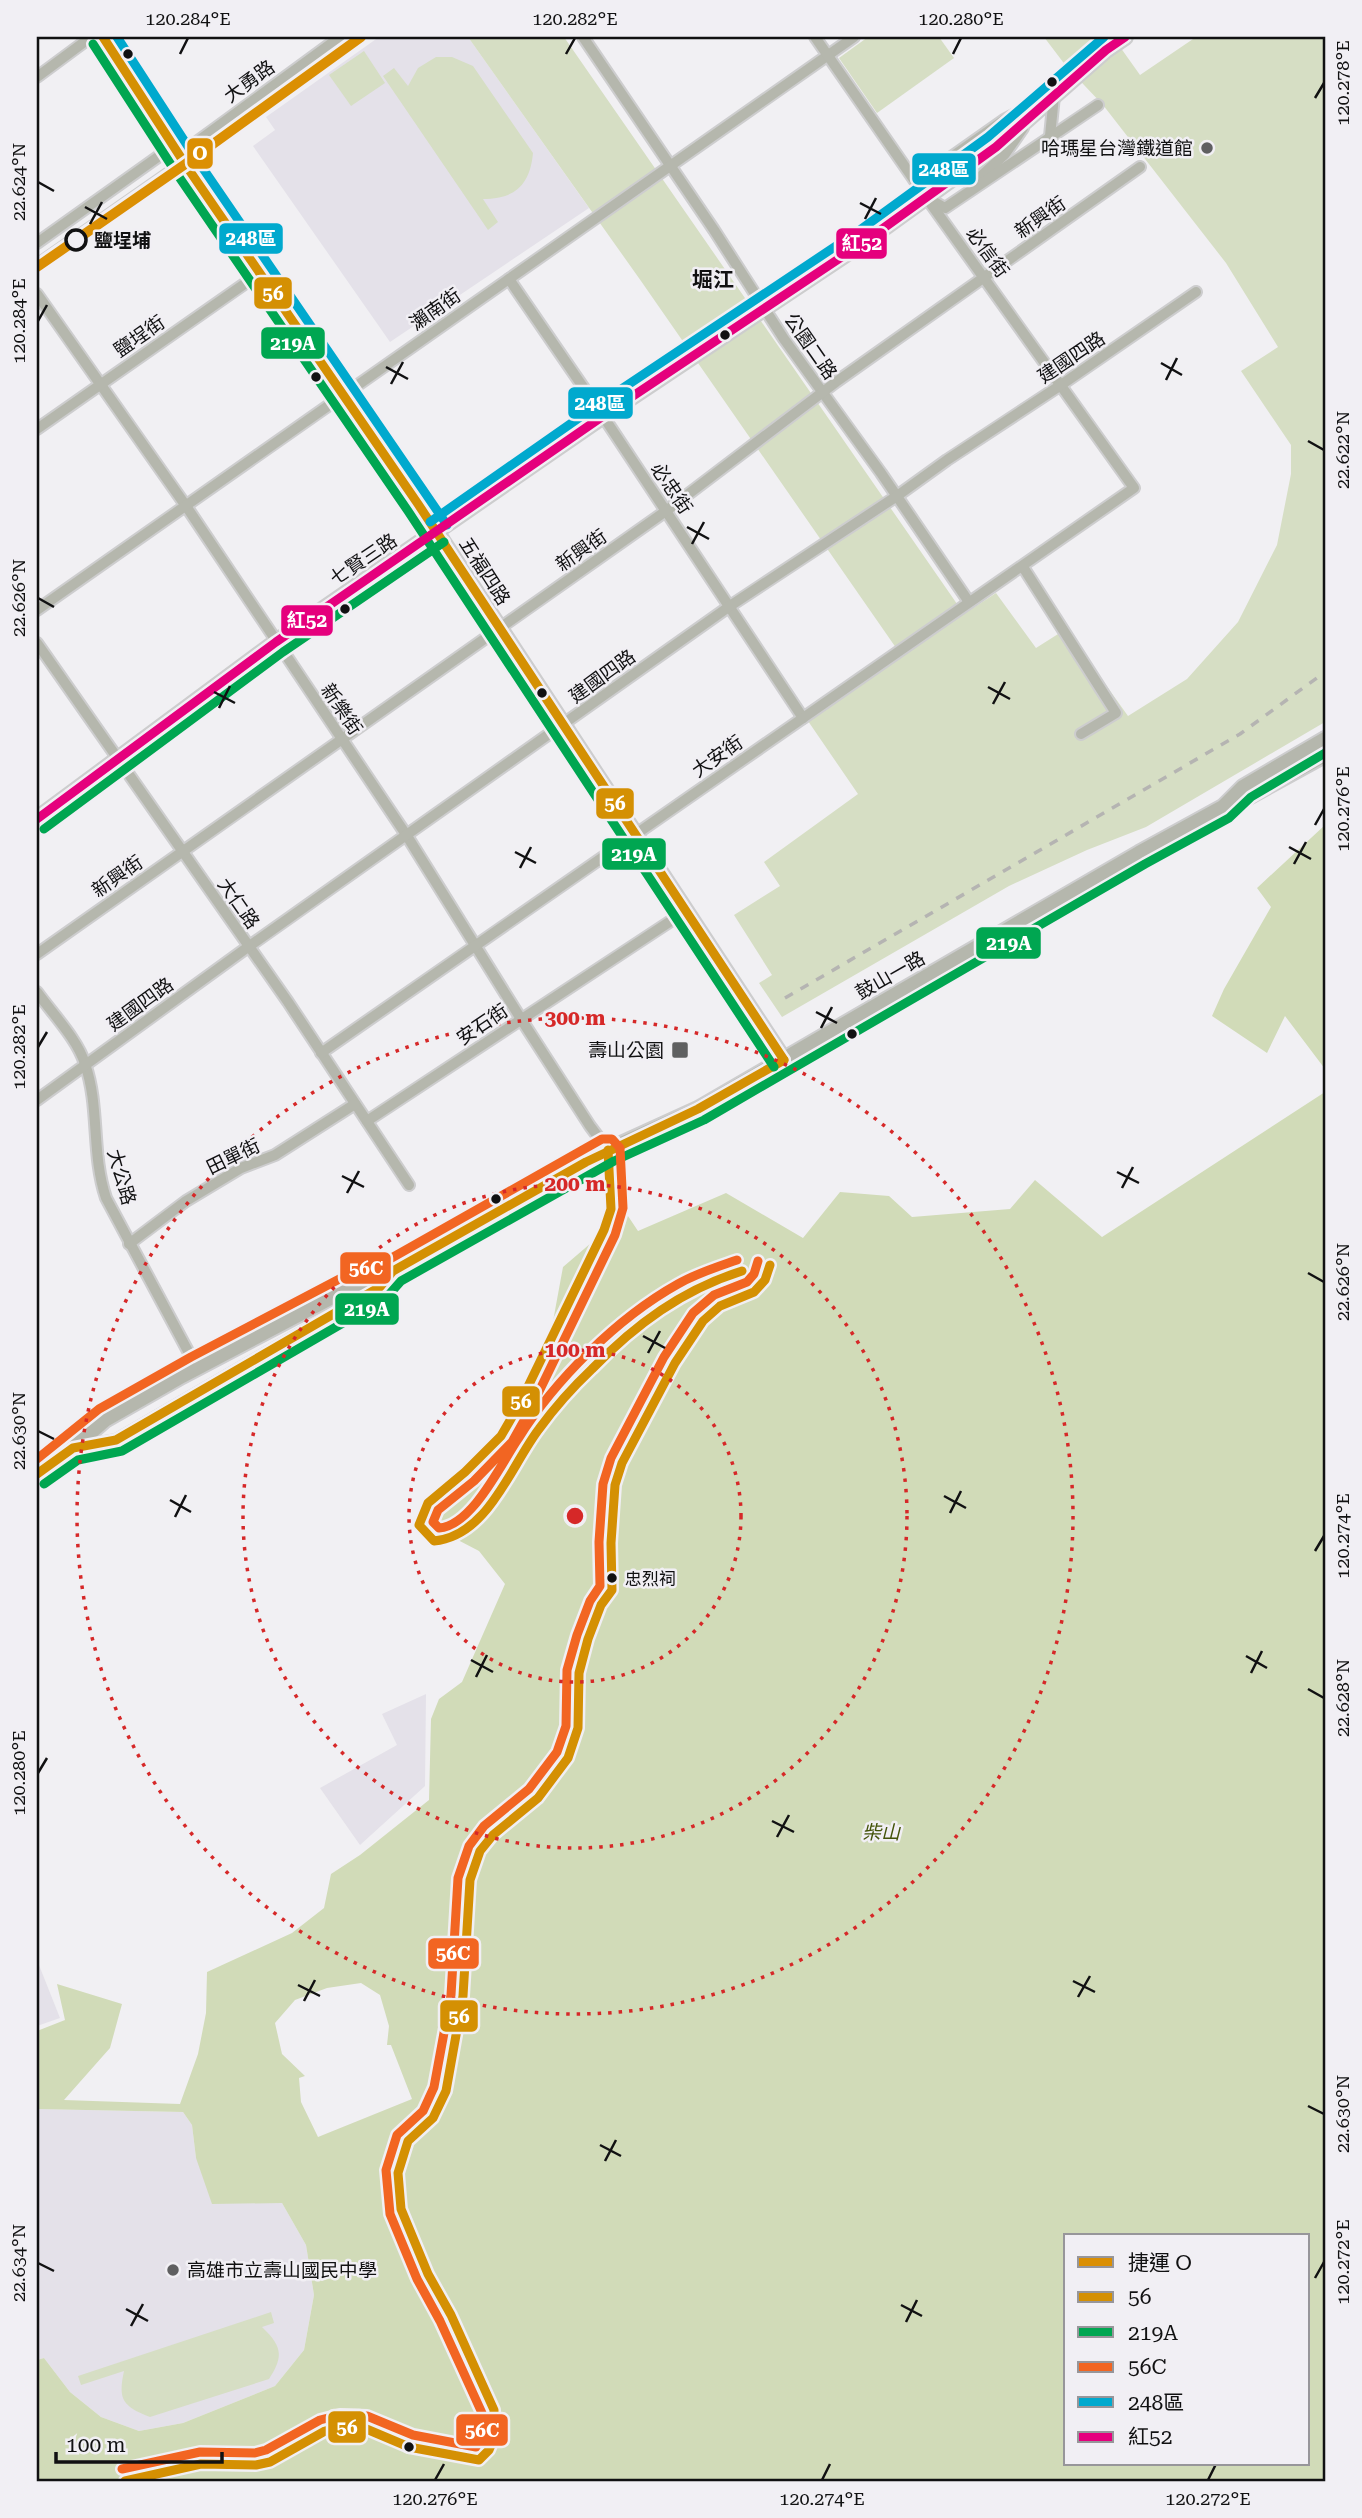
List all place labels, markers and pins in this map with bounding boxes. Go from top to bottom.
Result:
unlabelled marker [121,47,135,61]
unlabelled marker [1045,75,1059,89]
place label: 哈瑪星台灣鐵道館 [1041,137,1193,160]
marker: 哈瑪星台灣鐵道館 [1199,140,1215,156]
marker: 鹽埕埔 [65,229,87,251]
place label: 鹽埕埔 [94,229,151,252]
unlabelled marker [718,328,732,342]
unlabelled marker [309,370,323,384]
unlabelled marker [338,602,352,616]
unlabelled marker [535,686,549,700]
unlabelled marker [845,1027,859,1041]
place label: 壽山公園 [588,1039,664,1062]
marker: 壽山公園 [670,1040,690,1060]
unlabelled marker [489,1192,503,1206]
centre of rings [563,1504,587,1528]
place label: 忠烈祠 [625,1569,676,1589]
marker: 忠烈祠 [605,1571,619,1585]
place label: 高雄市立壽山國民中學 [187,2259,377,2282]
marker: 高雄市立壽山國民中學 [165,2262,181,2278]
unlabelled marker [402,2440,416,2454]

